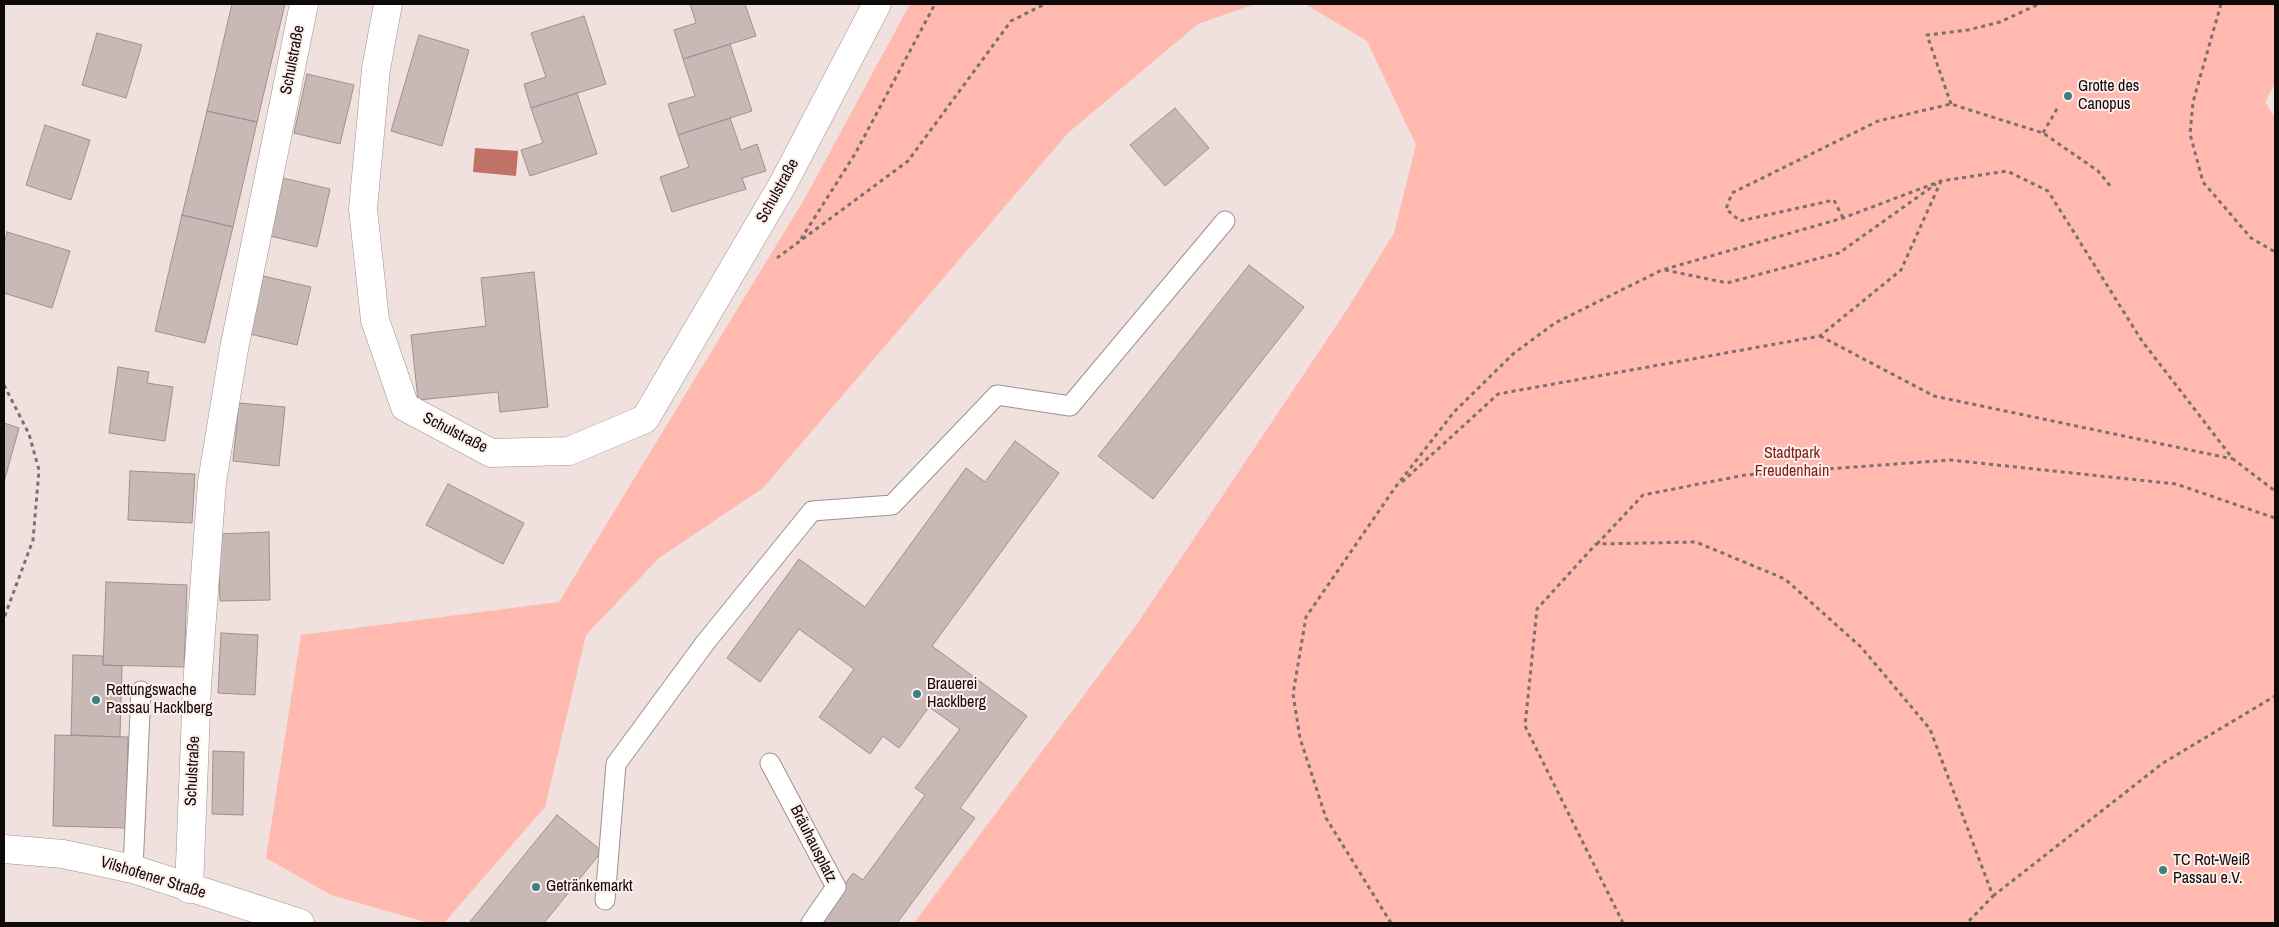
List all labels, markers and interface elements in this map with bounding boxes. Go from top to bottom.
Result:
street label: Schulstraße [277,24,309,96]
place label: Grotte des Canopus [2078,77,2139,115]
marker: Grotte des Canopus [2062,90,2074,102]
street label: Schulstraße [753,156,803,226]
street label: Schulstraße [419,409,491,457]
park label: Stadtpark Freudenhain [1755,444,1829,482]
place label: Brauerei Hacklberg [927,675,986,713]
place label: Rettungswache Passau Hacklberg [106,681,212,719]
marker: Brauerei Hacklberg [911,688,923,700]
marker: Rettungswache Passau Hacklberg [90,694,102,706]
street label: Schulstraße [182,736,204,806]
street label: Bräuhausplatz [785,802,841,886]
place label: TC Rot-Weiß Passau e.V. [2173,851,2250,889]
street label: Vilshofener Straße [98,853,208,903]
marker: TC Rot-Weiß Passau e.V. [2157,864,2169,876]
place label: Getränkemarkt [546,877,633,897]
marker: Getränkemarkt [530,881,542,893]

